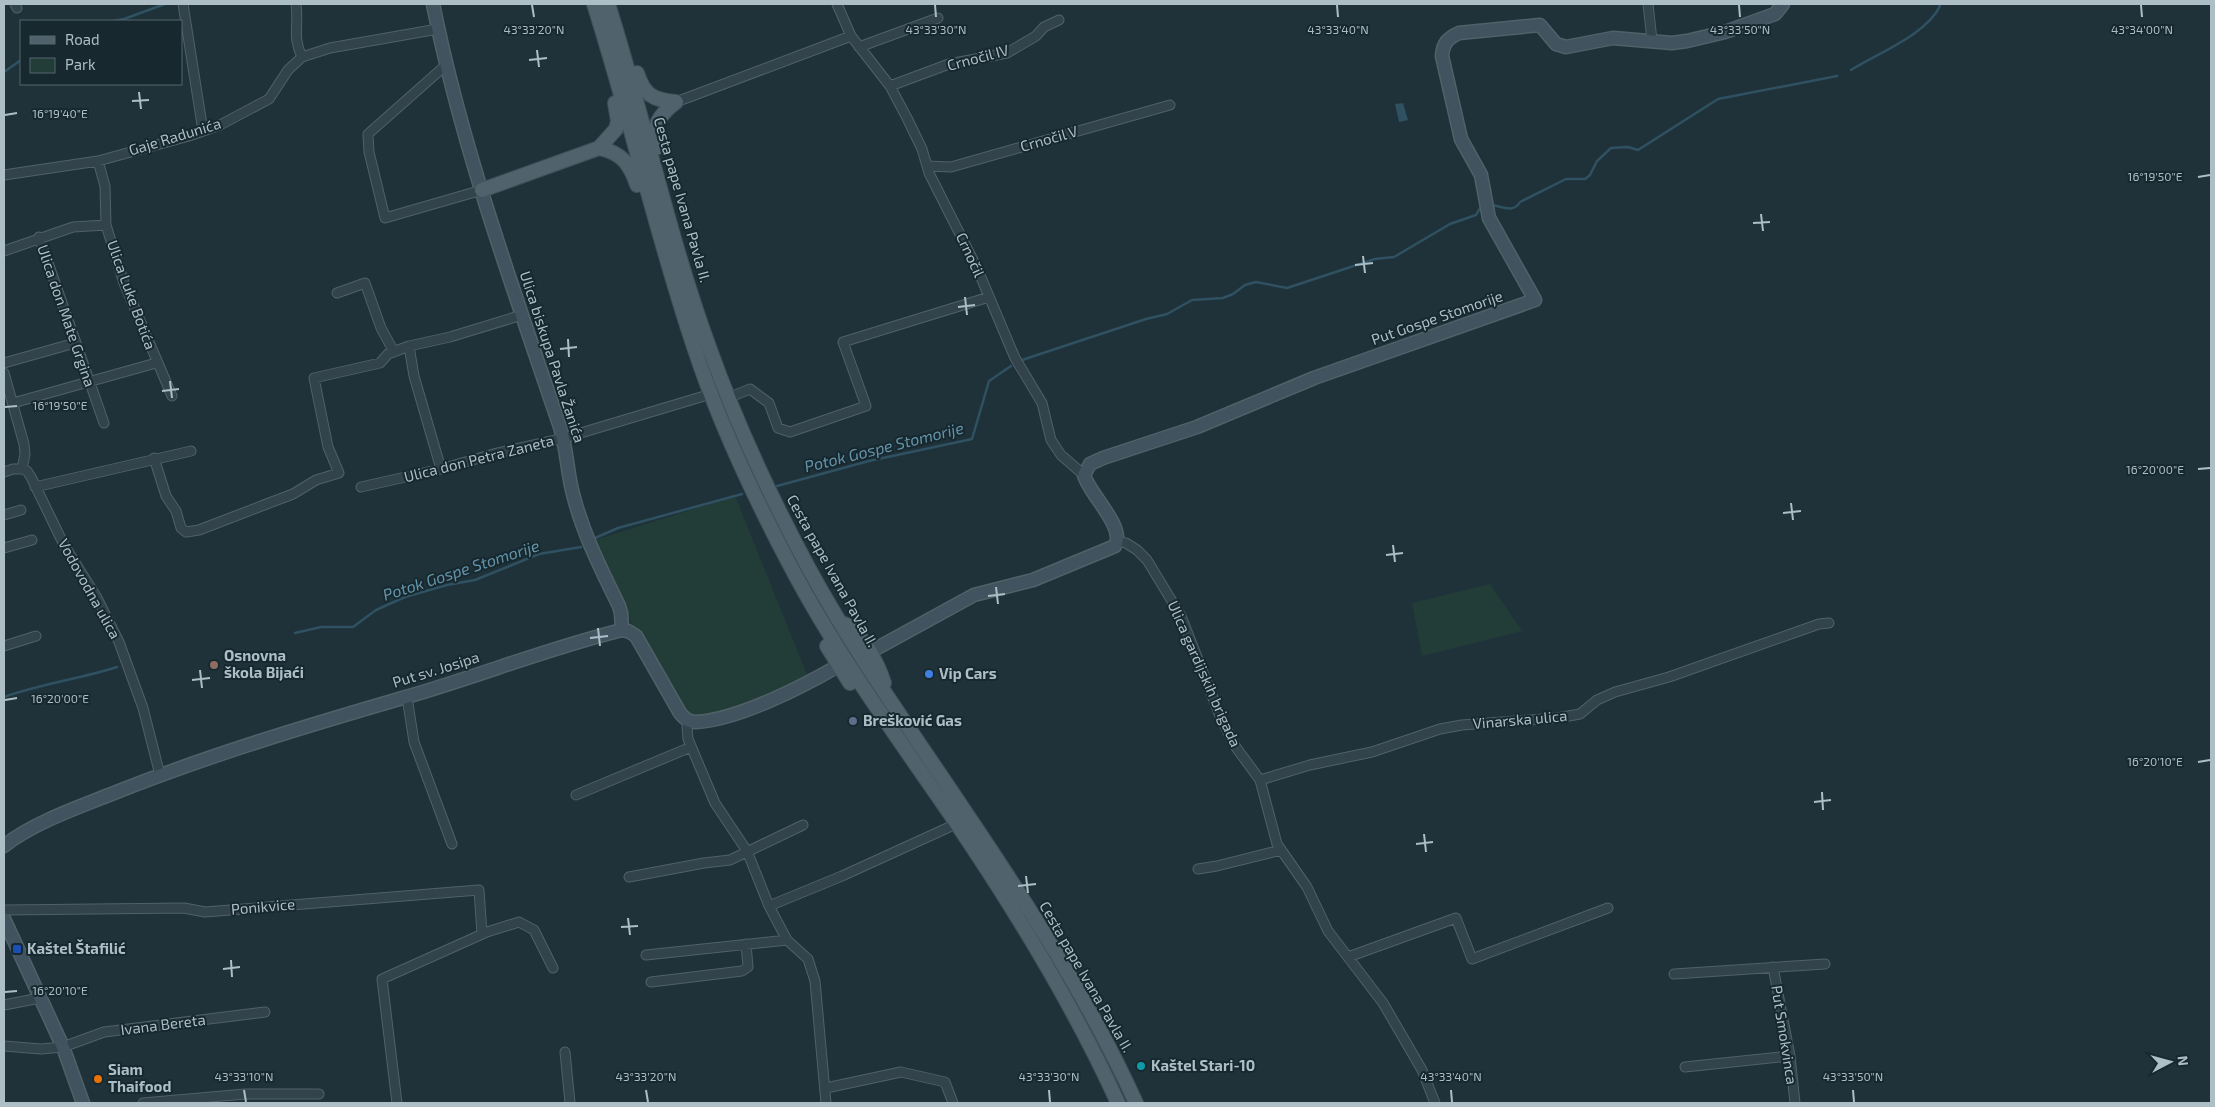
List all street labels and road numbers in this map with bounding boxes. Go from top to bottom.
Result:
street label: Crnočil IV [945,40,1011,74]
street label: Gaje Radunića [126,113,223,160]
street label: Cesta pape Ivana Pavla II. [651,115,715,284]
street label: Crnočil V [1018,121,1080,155]
street label: Crnočil [953,229,989,280]
street label: Ulica Luke Botića [104,238,160,352]
street label: Ulica don Mate Grgina [34,242,100,389]
street label: Ulica biskupa Pavla Žanića [517,269,589,445]
street label: Put Gospe Stomorije [1369,286,1505,349]
street label: Ulica don Petra Zaneta [402,431,556,485]
street label: Cesta pape Ivana Pavla II. [784,491,882,650]
street label: Vodovodna ulica [55,535,125,642]
street label: Ulica gardijskih brigada [1164,598,1245,750]
street label: Put sv. Josipa [390,647,481,691]
street label: Vinarska ulica [1472,706,1568,732]
street label: Ponikvice [230,894,296,918]
street label: Cesta pape Ivana Pavla II. [1036,898,1137,1055]
street label: Put Smokvinca [1768,984,1802,1086]
street label: Ivana Bereta [119,1010,206,1038]

